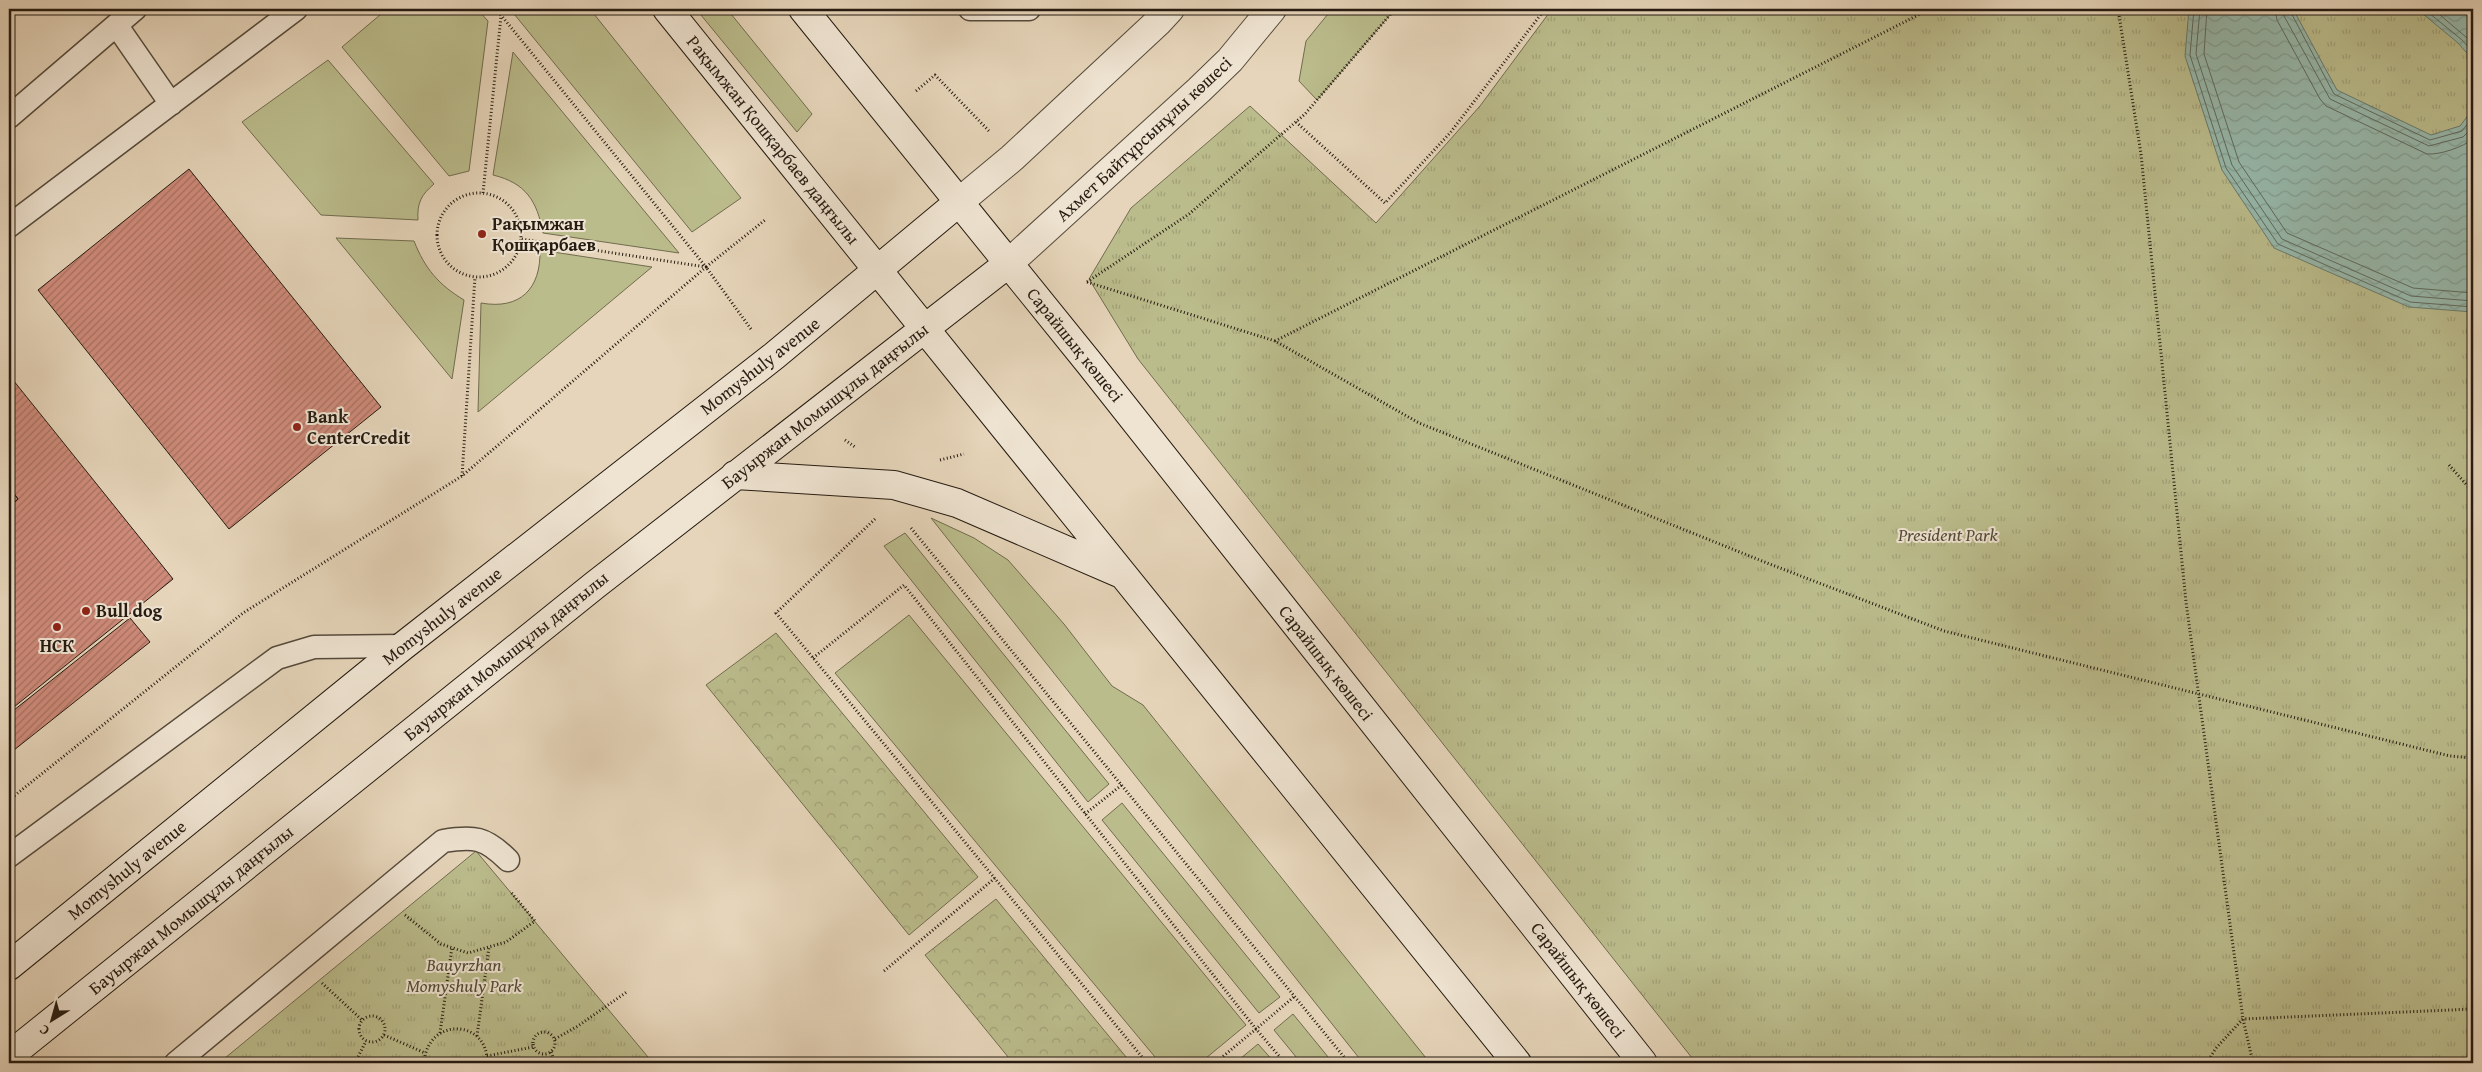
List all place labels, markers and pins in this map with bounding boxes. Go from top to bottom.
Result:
place label: Рақымжан Қошқарбаев [492,210,596,258]
marker: Рақымжан Қошқарбаев [476,228,488,240]
place label: Bank CenterCredit [307,403,411,451]
marker: Bank CenterCredit [291,421,303,433]
place label: Bull dog [96,597,162,624]
marker: Bull dog [80,605,92,617]
marker: НСК [51,621,63,633]
place label: НСК [40,632,74,659]

